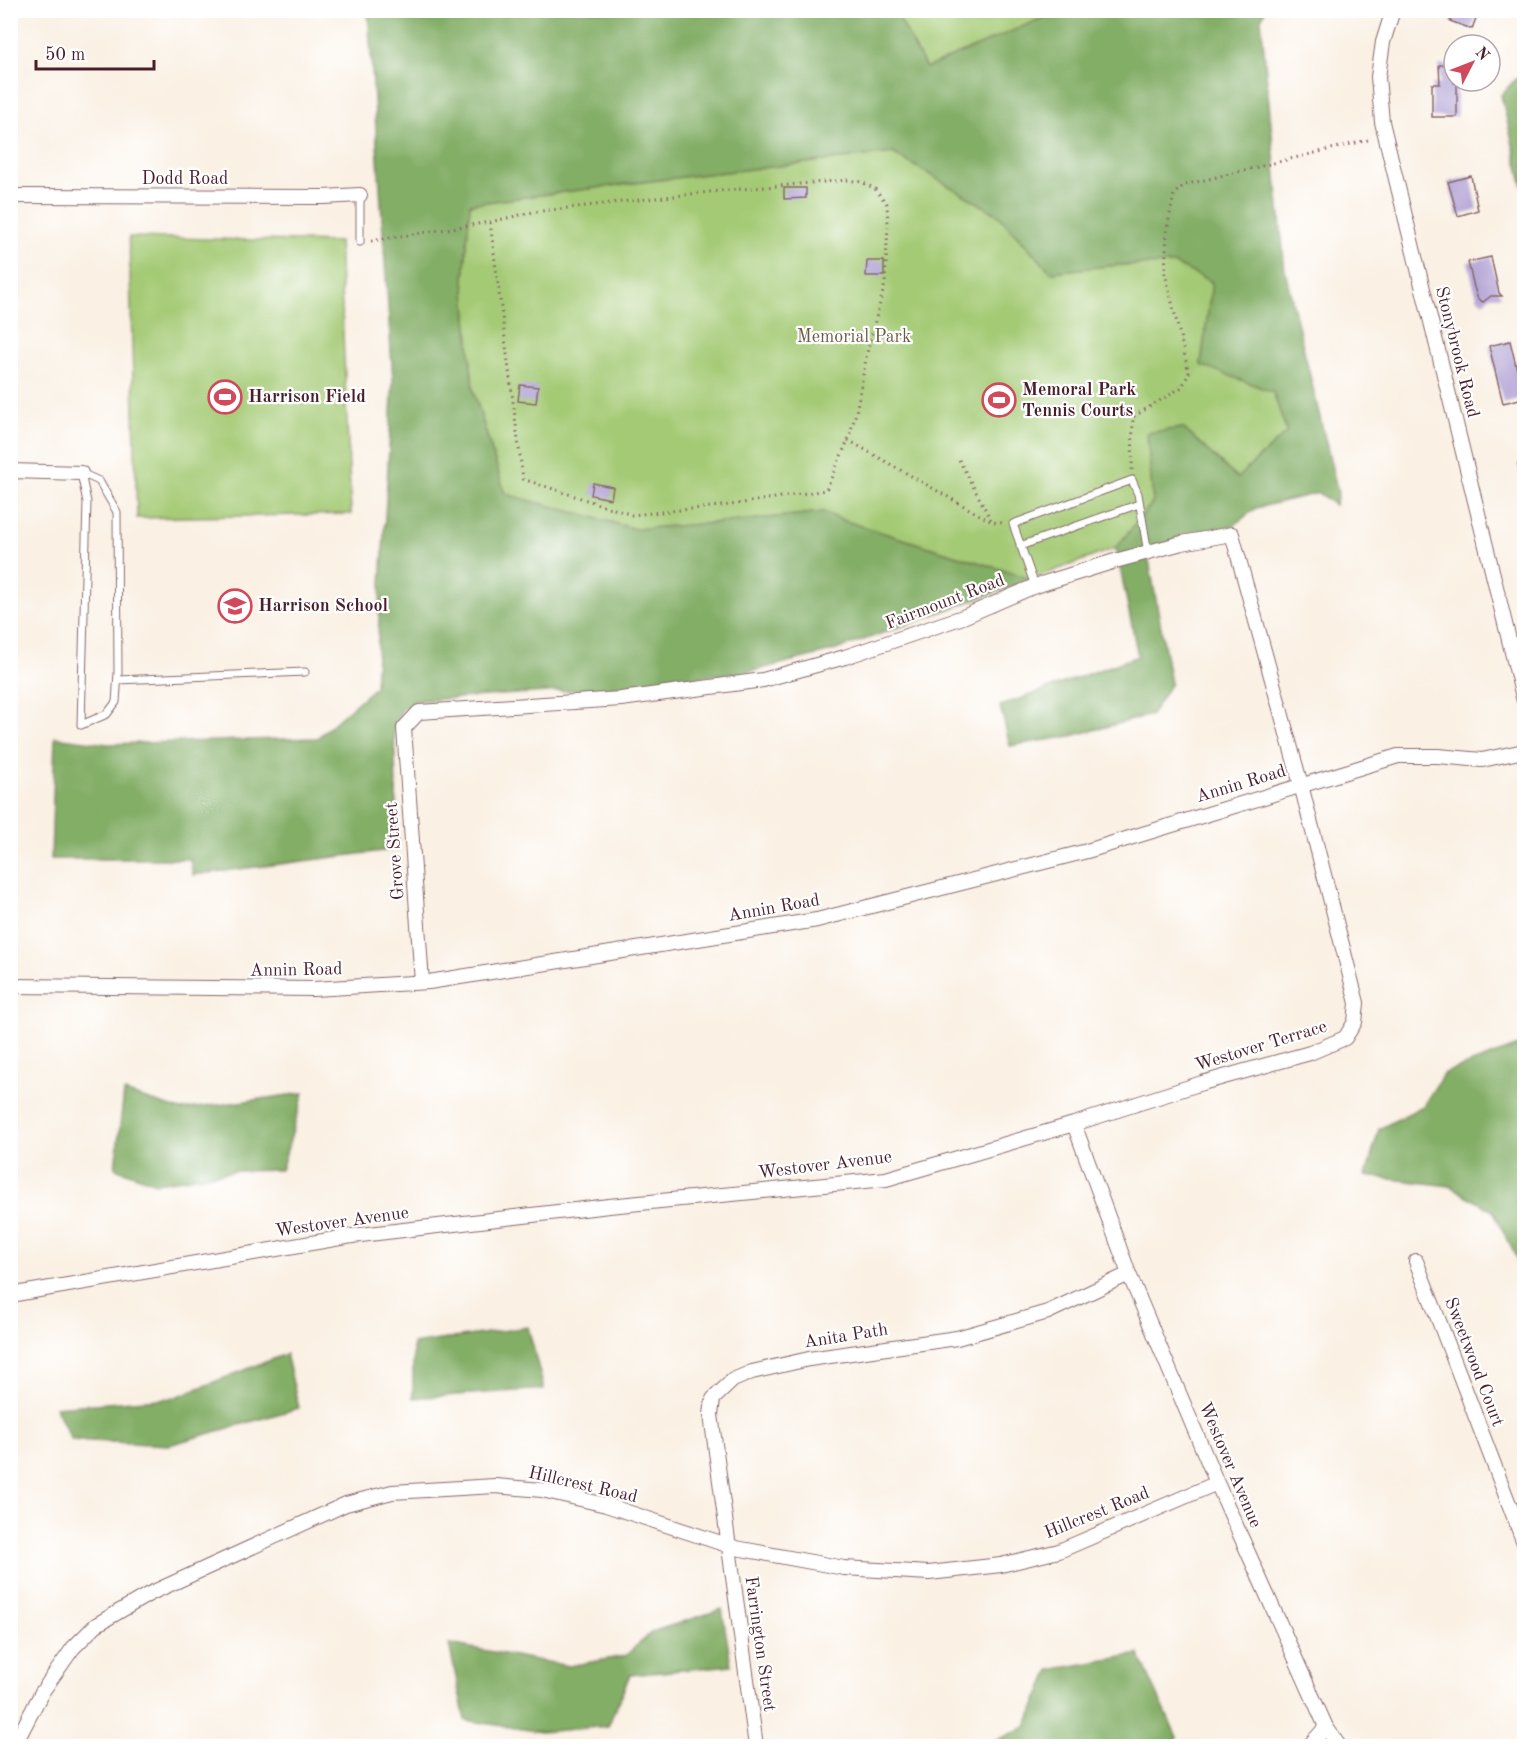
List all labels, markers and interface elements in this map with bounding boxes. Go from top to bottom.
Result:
scale bar [36,33,154,71]
north arrow [1442,33,1502,93]
text: N [1472,44,1492,65]
text: 50 m [45,46,85,64]
street label: Dodd Road [142,170,228,188]
street label: Stonybrook Road [1432,285,1482,419]
park label: Memorial Park [797,328,911,346]
sports icon: Harrison Field [207,379,243,415]
place label: Memoral Park Tennis Courts [1022,381,1136,420]
sports icon: Memoral Park Tennis Courts [981,382,1017,418]
place label: Harrison Field [248,388,366,406]
street label: Fairmount Road [883,571,1007,633]
school or university icon: Harrison School [217,588,253,624]
place label: Harrison School [258,597,389,615]
street label: Annin Road [1194,762,1288,806]
street label: Grove Street [383,801,407,901]
street label: Annin Road [727,891,821,925]
street label: Annin Road [249,960,343,980]
street label: Westover Terrace [1193,1017,1329,1075]
street label: Westover Avenue [757,1148,893,1182]
street label: Westover Avenue [274,1204,410,1240]
street label: Sweetwood Court [1441,1295,1507,1429]
street label: Anita Path [803,1320,890,1352]
street label: Westover Avenue [1195,1400,1265,1530]
street label: Hillcrest Road [527,1464,639,1506]
street label: Hillcrest Road [1042,1484,1152,1542]
street label: Farrington Street [742,1575,778,1713]

